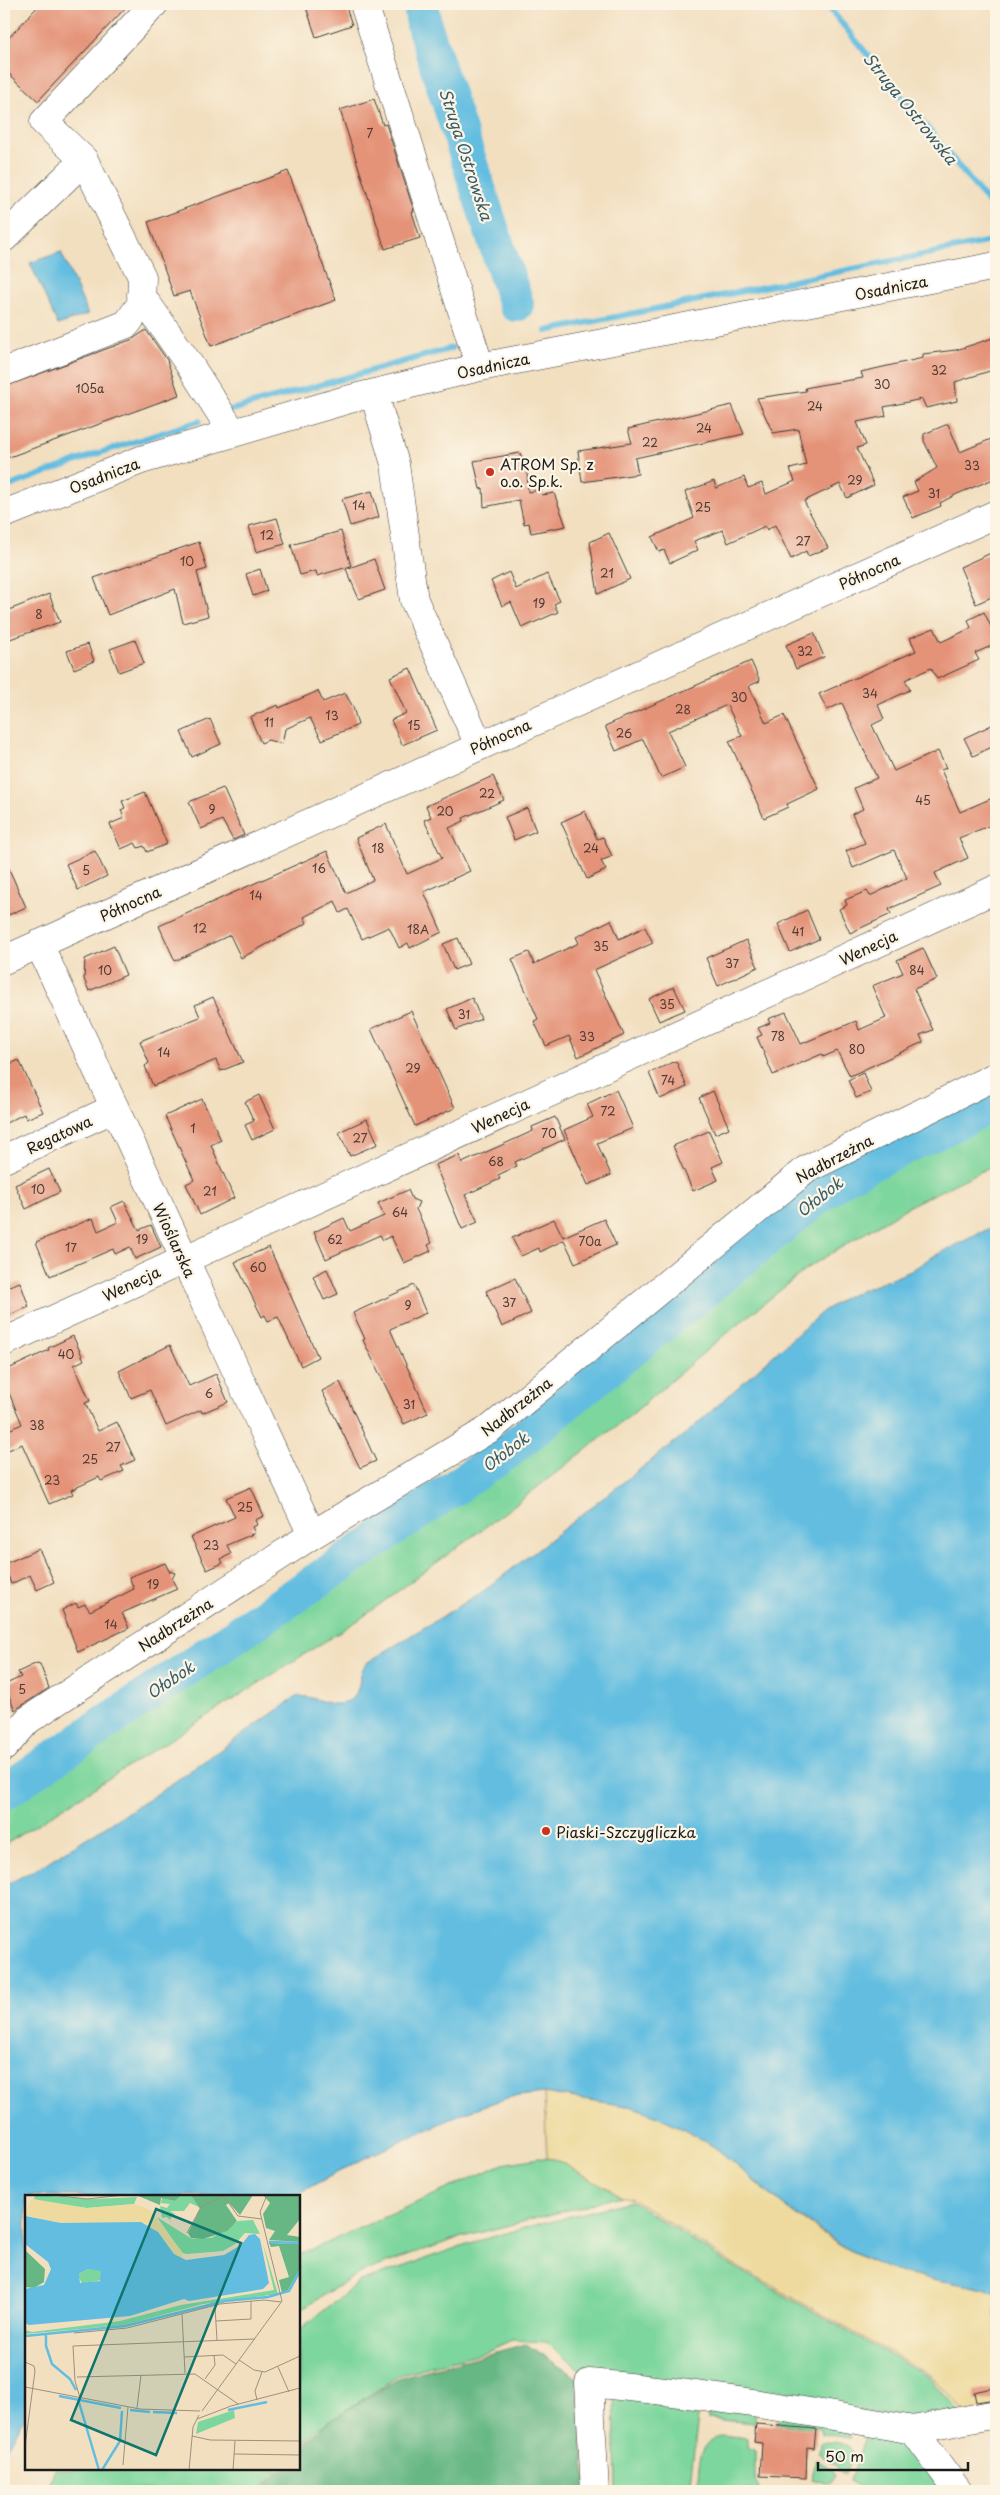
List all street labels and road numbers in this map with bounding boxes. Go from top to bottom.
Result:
street label: Osadnicza [853,269,930,305]
street label: Osadnicza [455,346,532,384]
street label: Osadnicza [66,451,143,499]
street label: Północna [835,547,904,595]
street label: Północna [466,712,535,760]
street label: Północna [96,879,165,927]
street label: Wenecja [835,923,901,970]
street label: Wenecja [467,1091,533,1138]
street label: Regatowa [22,1108,96,1159]
street label: Nadbrzeżna [791,1128,877,1188]
street label: Wioślarska [148,1199,203,1282]
street label: Wenecja [98,1259,164,1306]
street label: Nadbrzeżna [475,1370,557,1441]
street label: Nadbrzeżna [133,1591,217,1657]

